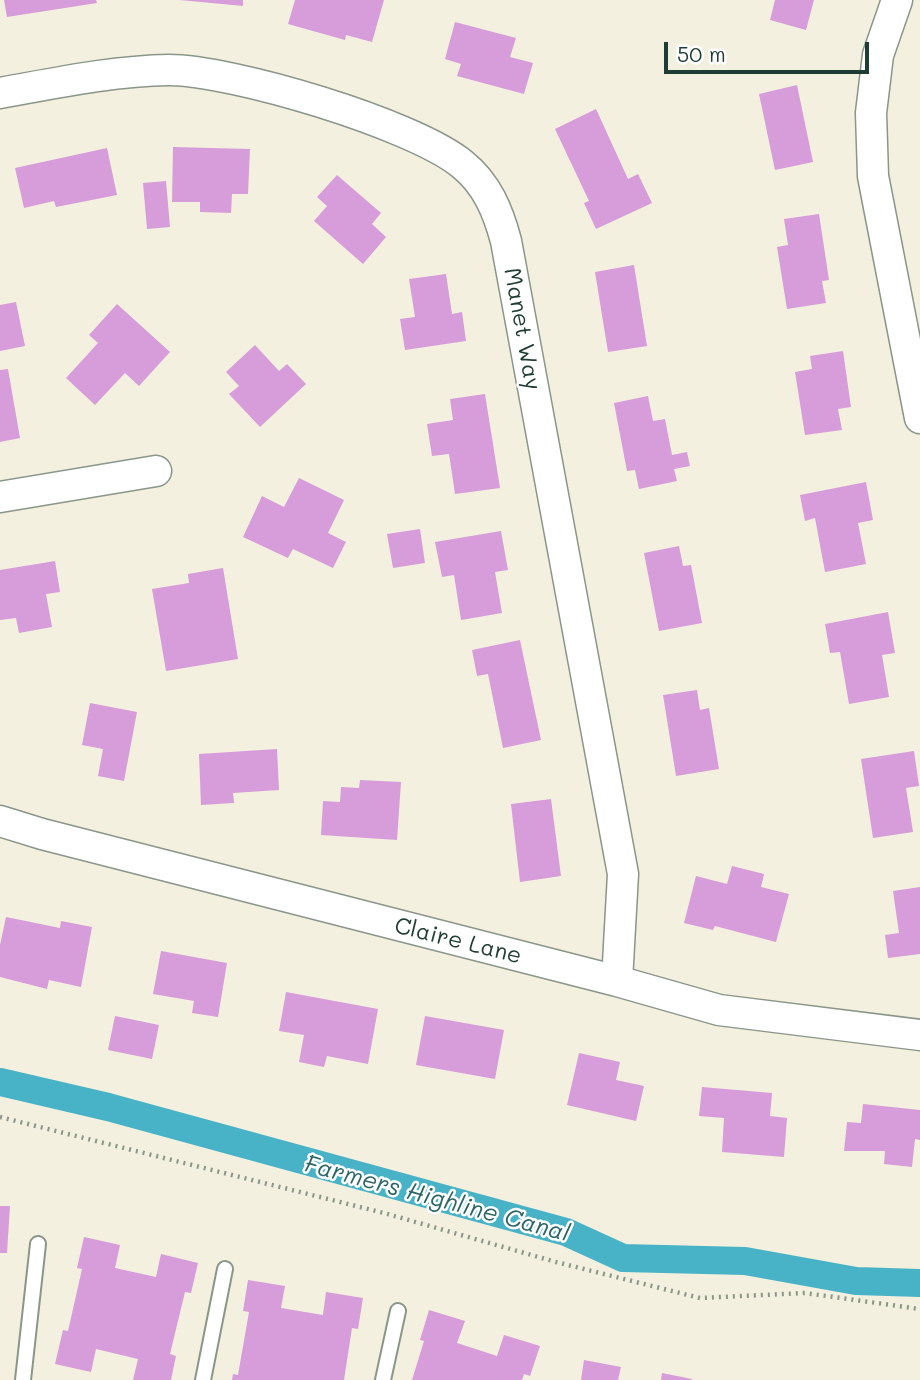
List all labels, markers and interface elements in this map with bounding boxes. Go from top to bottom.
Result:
scale bar [668,28,873,72]
text: 50 m [677,40,726,67]
street label: Manet Way [498,266,546,392]
street label: Claire Lane [392,912,524,970]
water label: Farmers Highline Canal [301,1150,573,1248]

